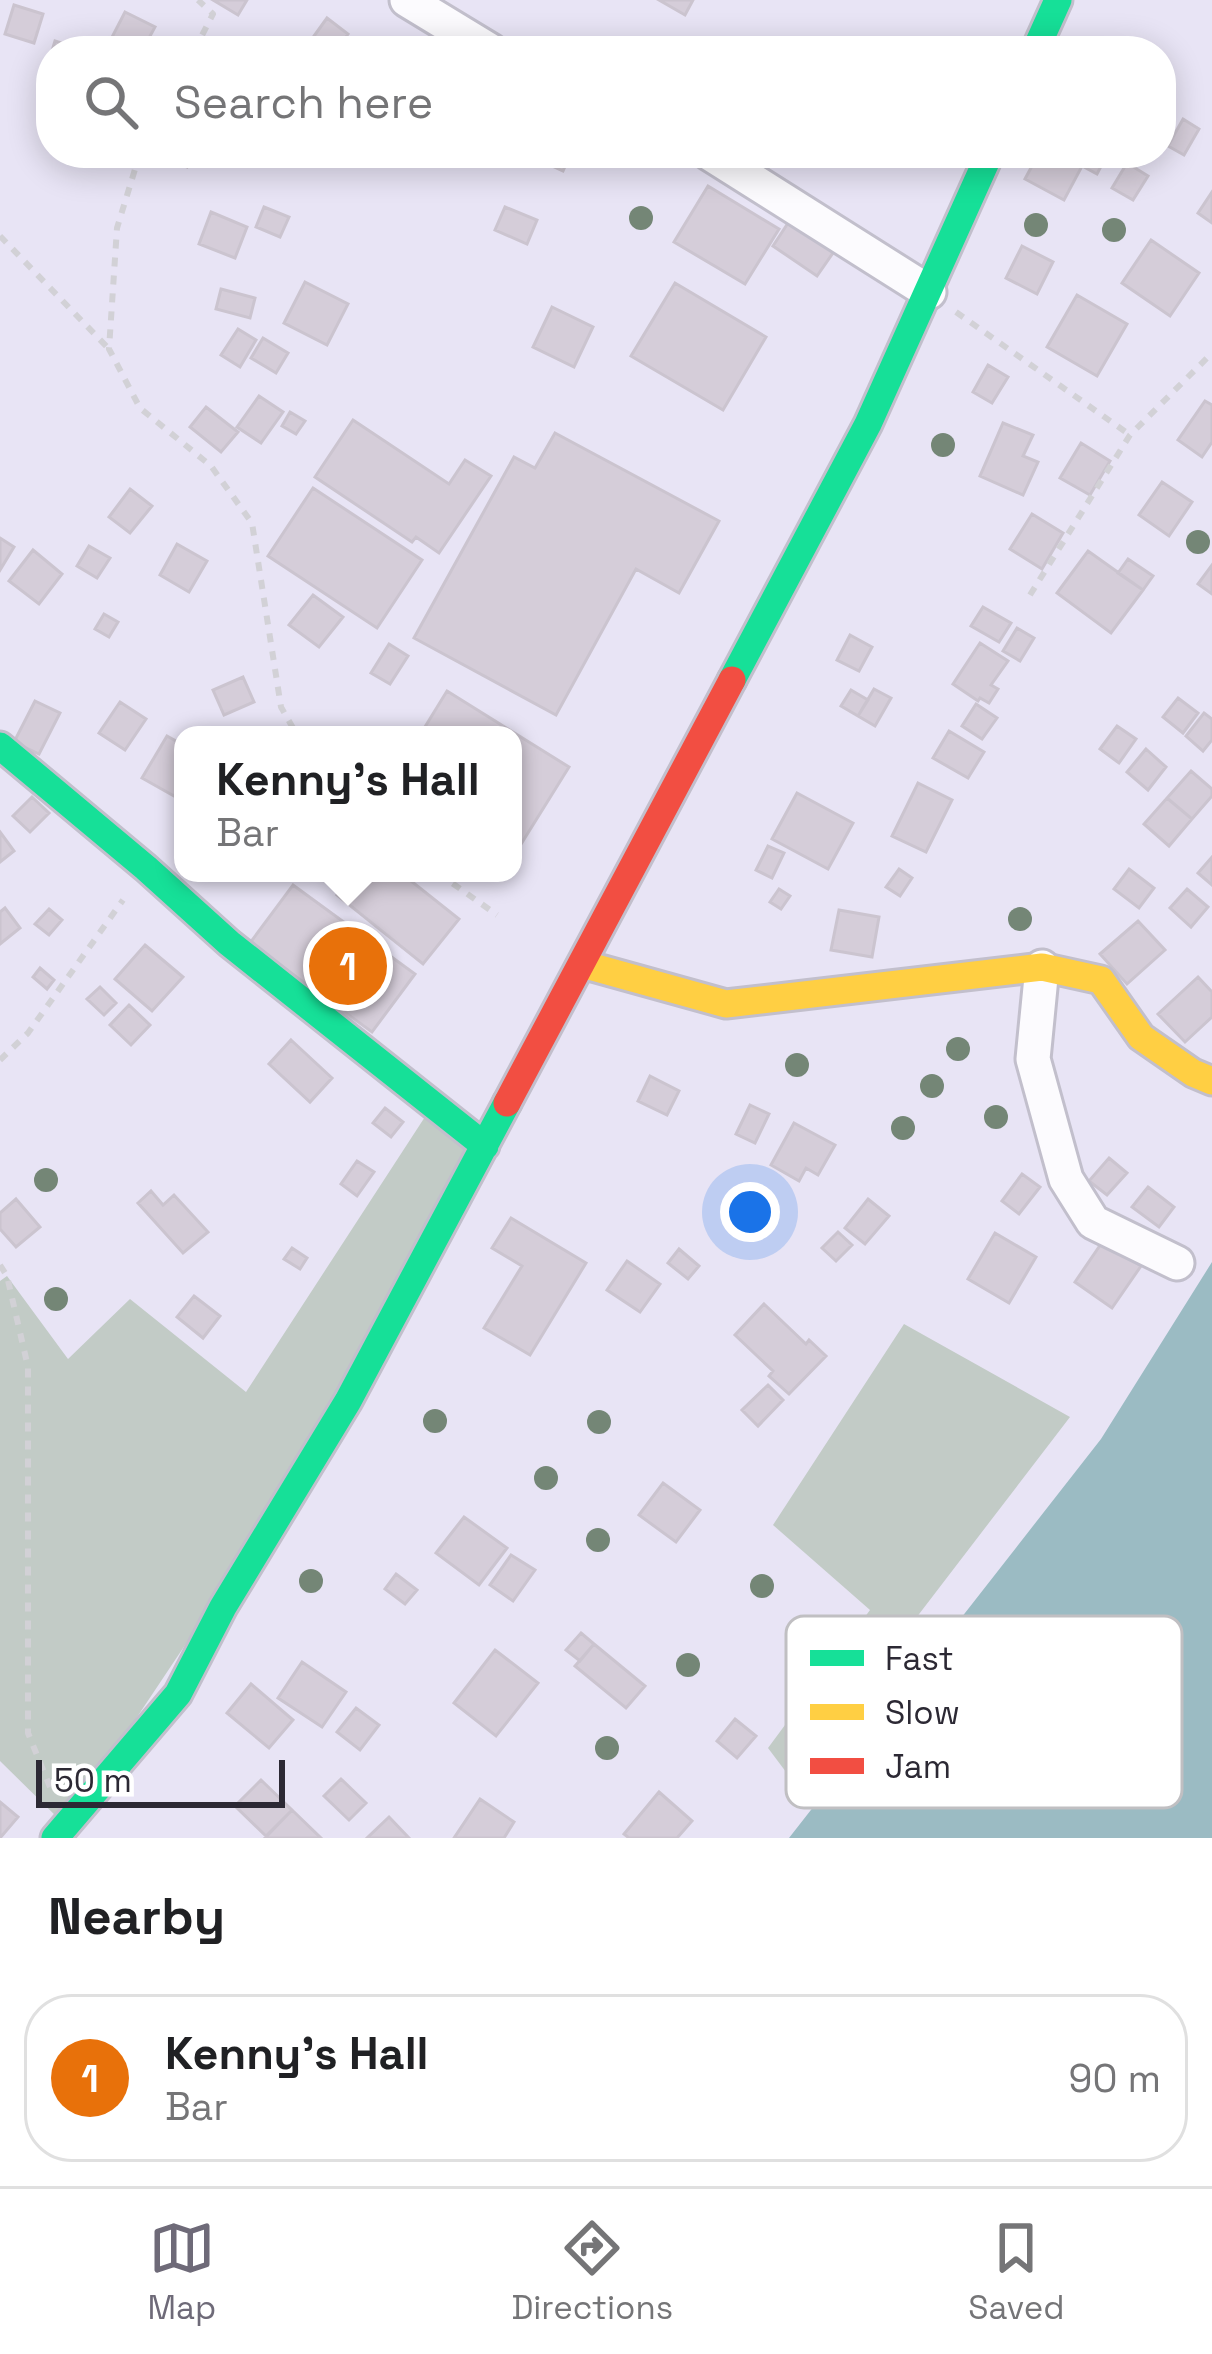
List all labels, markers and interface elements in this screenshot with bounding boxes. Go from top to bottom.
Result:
search box [36,36,1176,168]
icon: search [78,69,144,135]
text: Search here [174,74,433,131]
popup [174,726,522,882]
text: Kenny's Hall [216,751,480,808]
text: Bar [216,808,279,857]
pin: 1 [309,921,387,1011]
your location [720,1182,780,1242]
legend [786,1616,1182,1808]
text: Fast [885,1638,954,1680]
text: Slow [885,1692,960,1734]
text: Jam [885,1746,951,1788]
scale bar [36,1754,285,1807]
text: 50 m [54,1760,132,1802]
text: Nearby [48,1884,225,1949]
text: Kenny's Hall [165,2025,429,2082]
text: 1 [81,2054,99,2103]
text: 90 m [1069,2054,1161,2103]
text: Bar [165,2082,228,2131]
tab: Map [148,2215,216,2329]
tab: Directions [511,2215,673,2329]
tab: Saved [968,2215,1064,2329]

